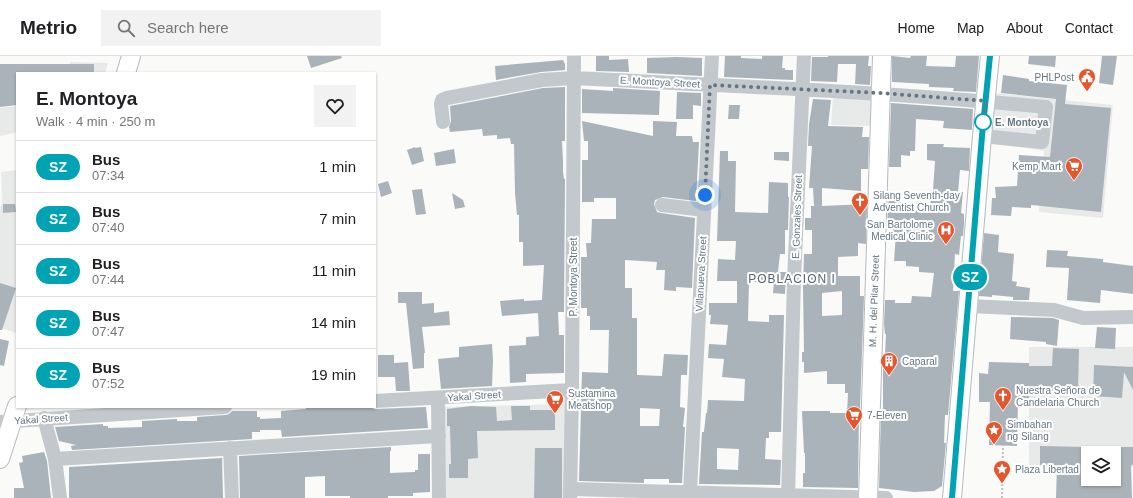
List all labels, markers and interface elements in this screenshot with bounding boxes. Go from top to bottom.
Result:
search box [101,10,381,46]
text: Metrio [20,17,77,38]
icon: search [115,17,137,39]
text: Search here [147,19,229,36]
text: Home [898,20,935,36]
text: Map [957,20,984,36]
text: About [1006,20,1043,36]
text: Contact [1065,20,1113,36]
public building icon: PHLPost [1077,67,1097,92]
place label: PHLPost [1035,72,1074,83]
street label: E. Montoya Street [620,74,700,90]
button: heart [314,85,356,127]
text: E. Montoya [36,88,137,109]
marker: E. Montoya [974,113,992,131]
text: Walk · 4 min · 250 m [36,114,155,129]
place label: E. Montoya [995,117,1049,128]
text: Bus [92,151,120,168]
supermarket icon: Kemp Mart [1064,156,1084,181]
text: 1 min [319,158,356,175]
text: SZ [49,159,67,175]
place label: Kemp Mart [1012,161,1061,172]
text: 07:34 [92,168,125,183]
street label: E. Gonzales Street [790,175,804,259]
your location [695,185,715,205]
place label: Silang Seventh-day Adventist Church [873,190,960,213]
church icon: Silang Seventh-day Adventist Church [850,191,870,216]
text: Bus [92,203,120,220]
text: 7 min [319,210,356,227]
text: SZ [49,211,67,227]
place label: San Bartolome Medical Clinic [867,219,933,242]
text: 07:40 [92,220,125,235]
hospital icon: San Bartolome Medical Clinic [936,220,956,245]
street label: Villanueva Street [694,236,708,312]
street label: P. Montoya Street [568,237,579,316]
street label: M. H. del Pilar Street [867,254,881,347]
text: Bus [92,255,120,272]
text: 11 min [312,262,356,279]
text: SZ [49,263,67,279]
line badge: SZ [952,264,988,290]
text: SZ [961,269,979,285]
text: 07:44 [92,272,125,287]
district label: POBLACION I [748,272,836,286]
text: Bus [92,307,120,324]
text: 14 min [311,314,356,331]
text: SZ [49,315,67,331]
text: 07:47 [92,324,125,339]
building icon: Caparal [879,351,899,376]
place label: Caparal [902,356,937,367]
text: Bus [92,359,120,376]
text: 19 min [311,366,356,383]
text: SZ [49,367,67,383]
text: 07:52 [92,376,125,391]
place label: Nuestra Señora de Candelaria Church [1016,385,1100,408]
church icon: Nuestra Señora de Candelaria Church [993,386,1013,411]
place label: Sustamina Meatshop [568,388,616,411]
street label: Yakal Street [447,389,501,403]
supermarket icon: Sustamina Meatshop [545,389,565,414]
supermarket icon: 7-Eleven [844,405,864,430]
place label: 7-Eleven [867,410,906,421]
street label: Yakal Street [14,412,68,426]
place label: Simbahan ng Silang [1007,419,1052,442]
place icon: Simbahan ng Silang [984,420,1004,445]
map controls [1081,446,1121,486]
button: layers [1081,446,1121,486]
place icon: Plaza Libertad [992,459,1012,484]
place label: Plaza Libertad [1015,464,1079,475]

